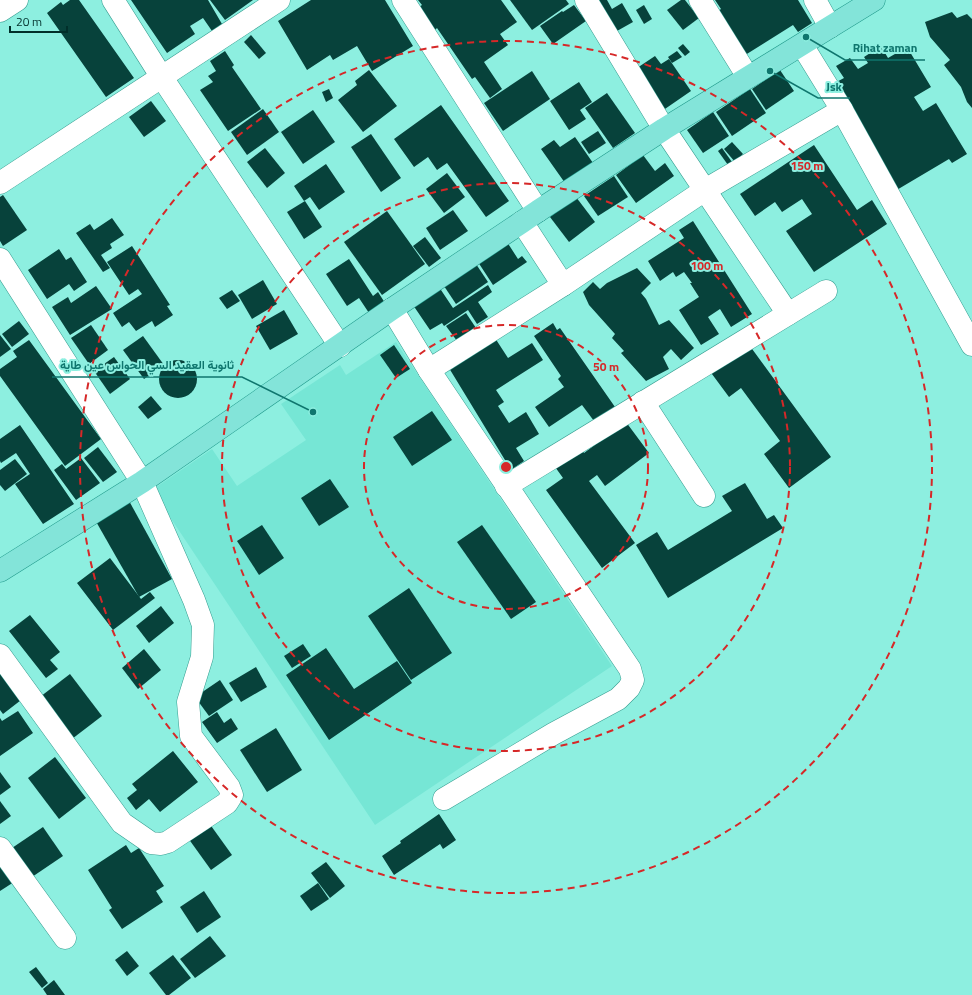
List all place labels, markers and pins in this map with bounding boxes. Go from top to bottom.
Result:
callout: Rihat zaman [845,36,925,60]
callout: Jsk [818,74,850,98]
callout: ثانوية العقيد السي الحواس عين طاية [52,353,242,377]
centre of rings [499,460,513,474]

